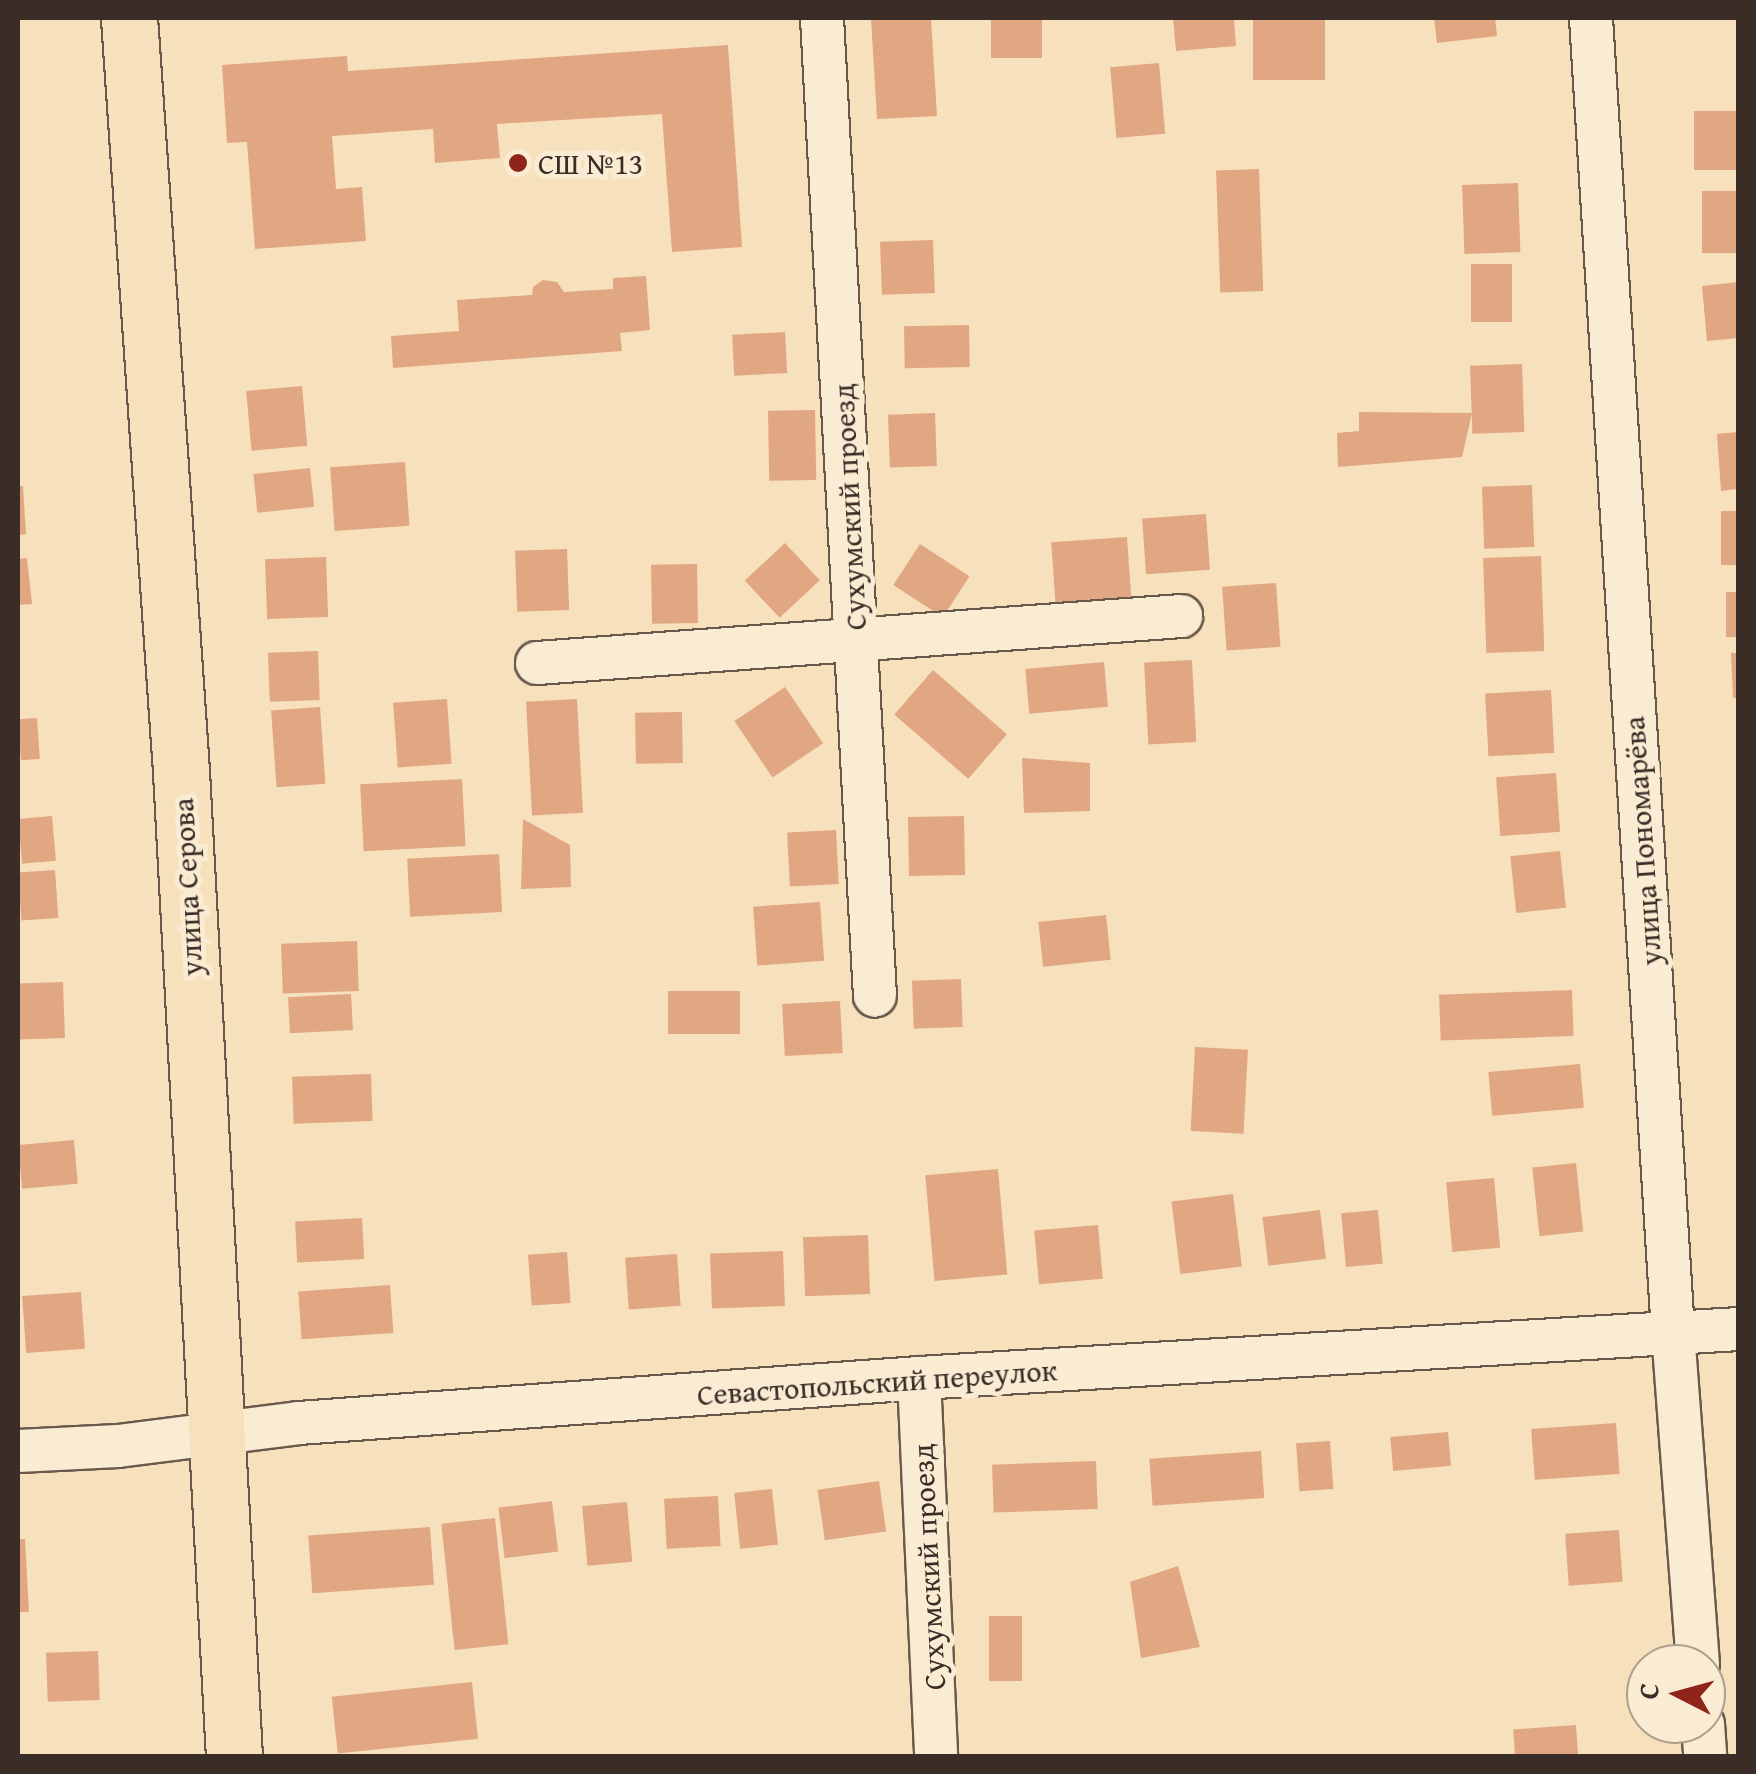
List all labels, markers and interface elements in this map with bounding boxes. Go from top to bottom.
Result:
place label: СШ №13 [538,145,643,181]
marker: СШ №13 [507,152,529,174]
street label: Сухумский проезд [825,383,873,631]
street label: улица Пономарёва [1615,715,1669,967]
street label: улица Серова [164,797,210,977]
street label: Севастопольский переулок [696,1351,1058,1413]
street label: Сухумский проезд [904,1443,952,1691]
north arrow [1626,1644,1726,1744]
text: С [1626,1681,1669,1701]

